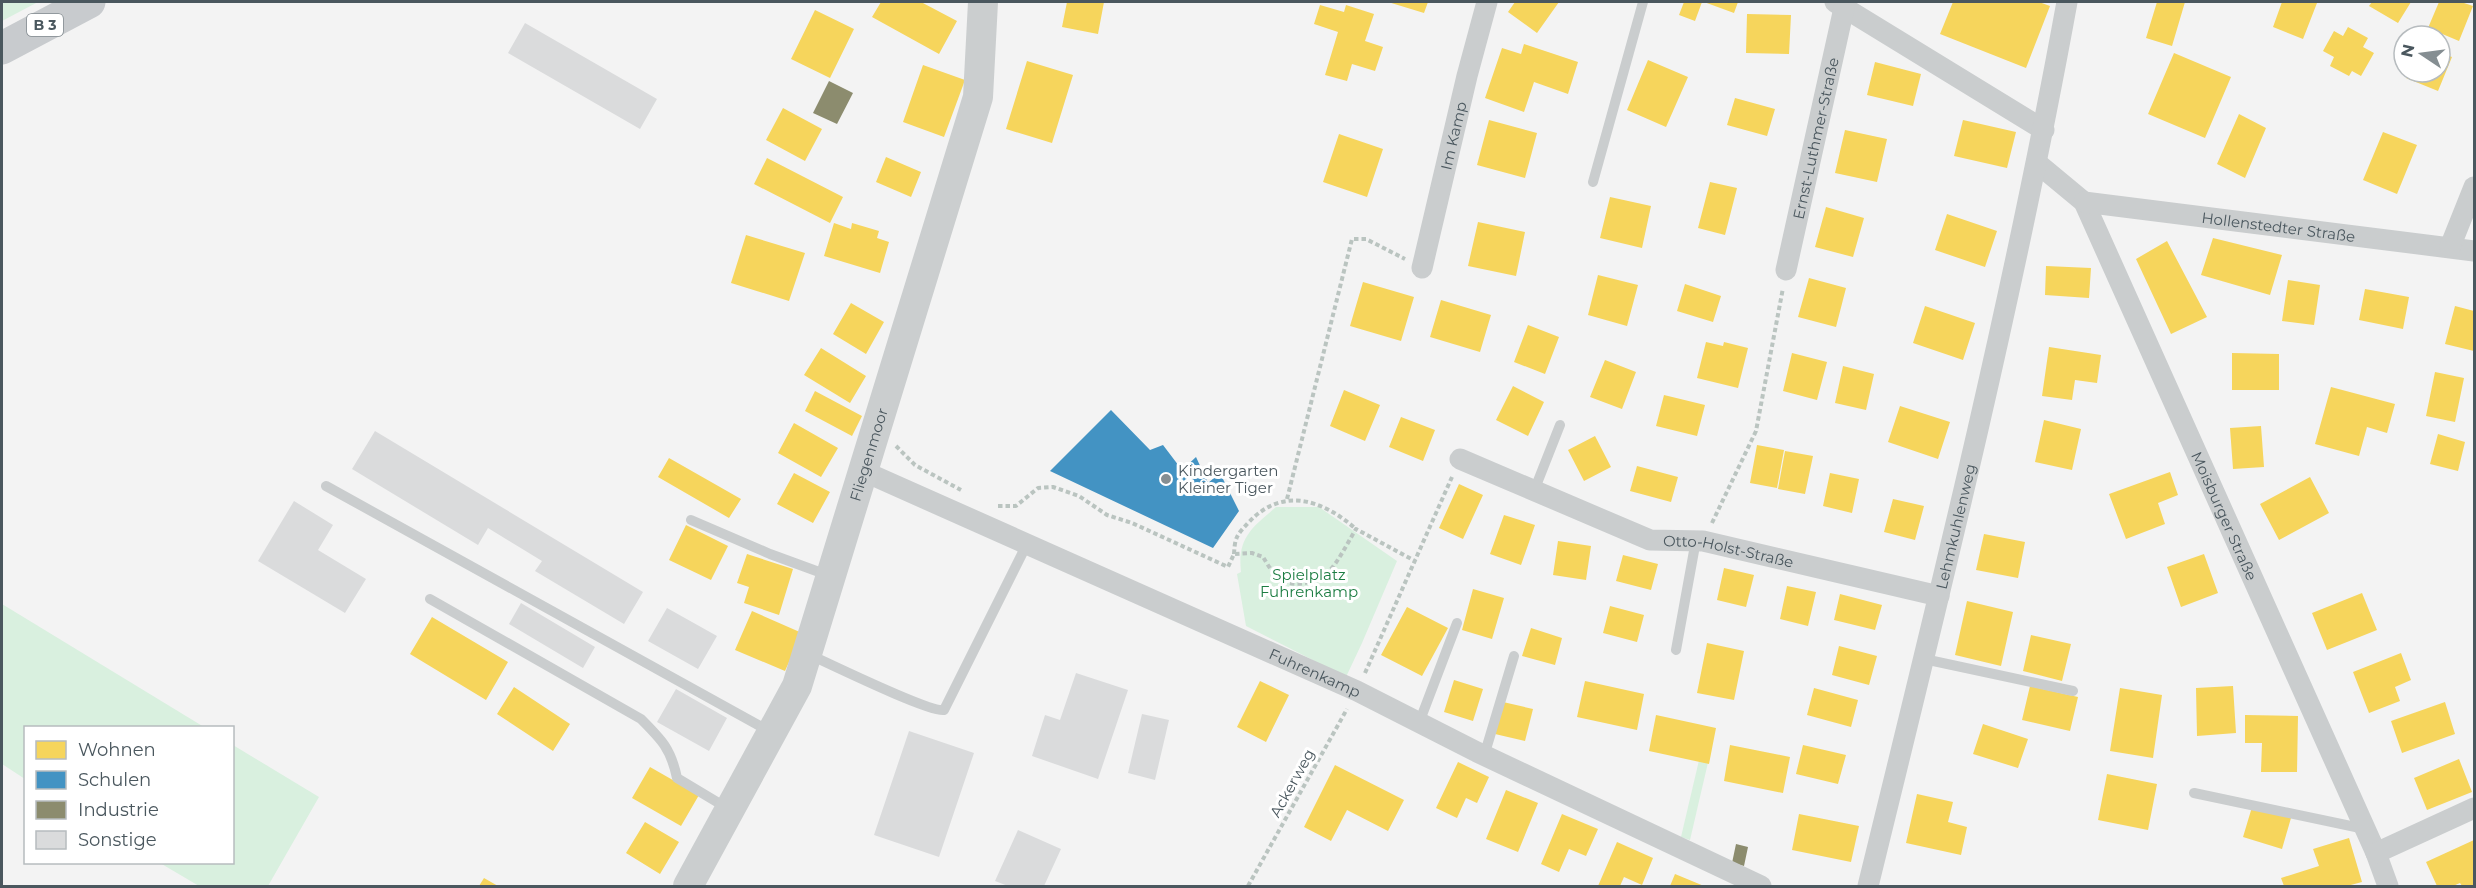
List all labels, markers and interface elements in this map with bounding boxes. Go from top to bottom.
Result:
road number: B 3 [27,14,63,36]
north arrow [2392,24,2452,84]
text: N [2397,42,2419,59]
street label: Ernst-Luthmer-Straße [1788,56,1842,221]
street label: Im Kamp [1436,99,1470,172]
street label: Hollenstedter Straße [2201,207,2356,246]
street label: Fliegenmoor [845,405,891,504]
street label: Moisburger Straße [2188,448,2262,583]
place label: Kindergarten Kleiner Tiger [1178,461,1278,497]
street label: Lehmkuhlenweg [1931,462,1979,591]
marker: Kindergarten Kleiner Tiger [1159,472,1173,486]
street label: Otto-Holst-Straße [1663,531,1796,571]
park label: Spielplatz Fuhrenkamp [1260,565,1358,601]
street label: Fuhrenkamp [1266,644,1364,701]
legend [24,726,234,864]
text: Wohnen [78,739,156,761]
street label: Ackerweg [1265,745,1319,821]
text: Schulen [78,769,151,791]
text: Industrie [78,799,159,821]
text: Sonstige [78,829,157,851]

